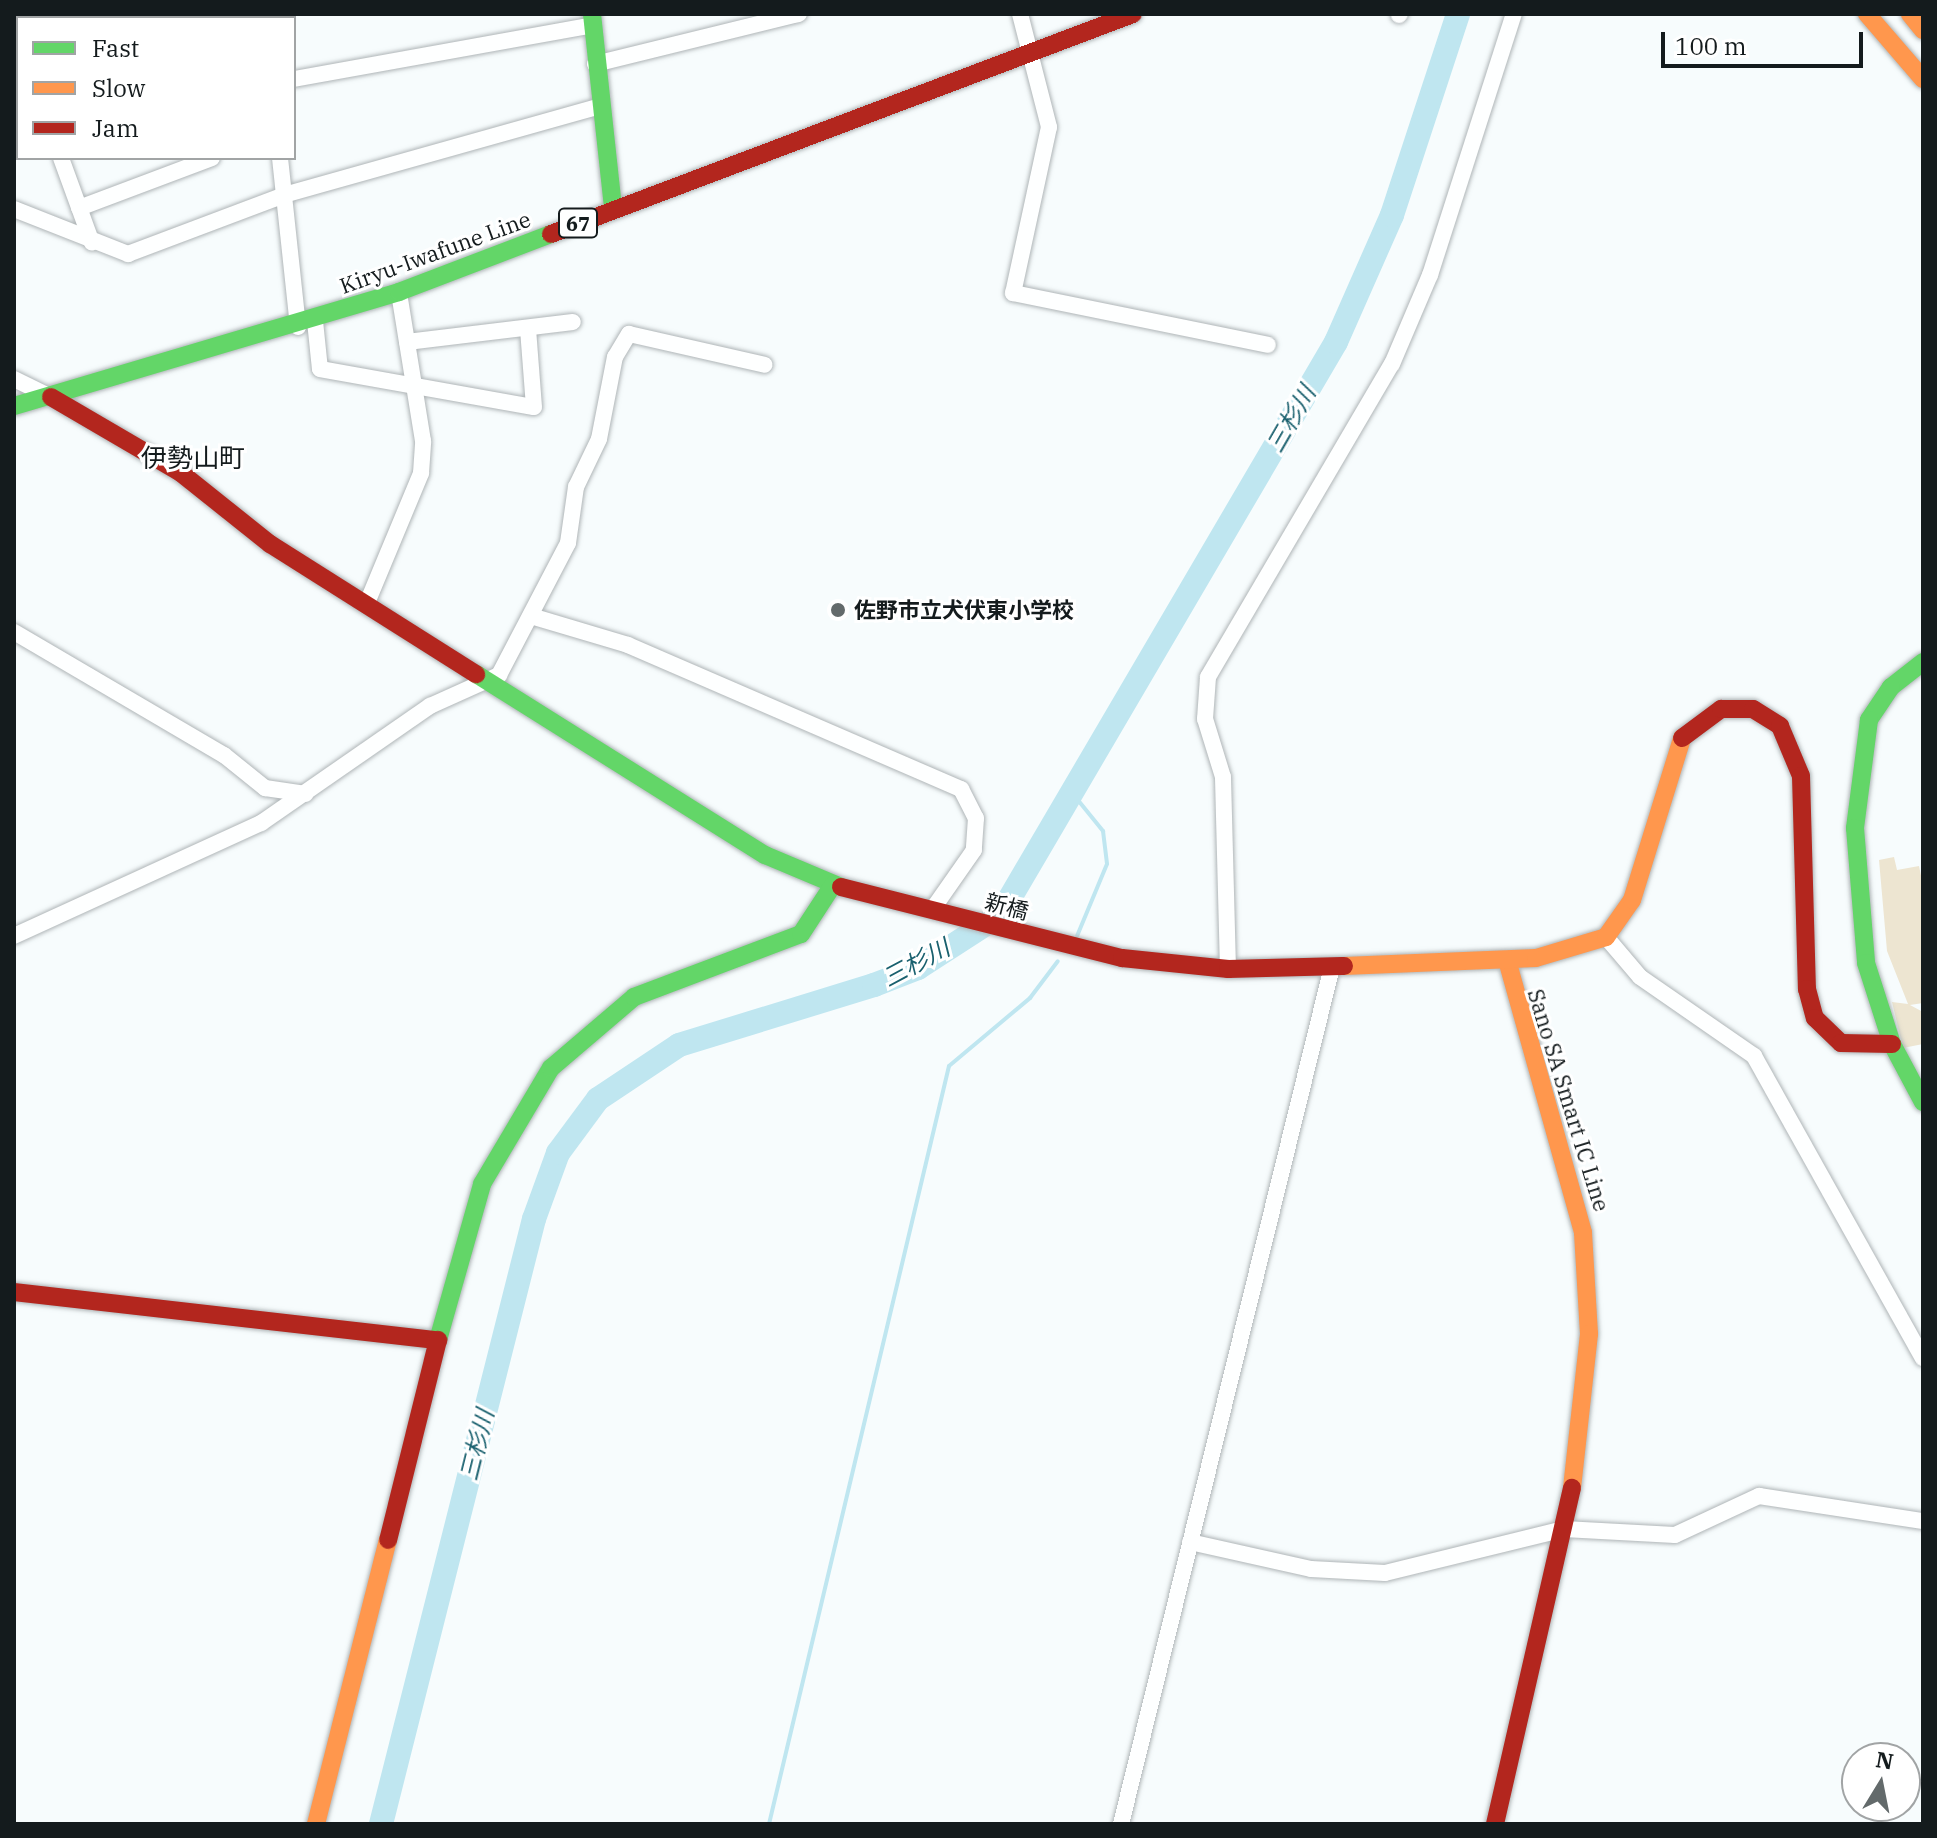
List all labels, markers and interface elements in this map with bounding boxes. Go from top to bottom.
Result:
legend [16,16,296,160]
scale bar [1665,16,1867,66]
text: 100 m [1675,30,1747,62]
text: Fast [92,32,139,64]
text: Slow [92,72,145,104]
text: Jam [92,112,139,144]
street label: Kiryu-Iwafune Line [336,205,534,299]
road number: 67 [558,207,598,239]
water label: 三杉川 [1261,381,1321,457]
district label: 伊勢山町 [141,442,245,474]
place label: 佐野市立犬伏東小学校 [854,597,1074,623]
marker: 佐野市立犬伏東小学校 [829,601,847,619]
street label: 新橋 [982,888,1032,924]
water label: 三杉川 [877,933,955,993]
street label: Sano SA Smart IC Line [1523,986,1615,1214]
water label: 三杉川 [454,1407,500,1483]
north arrow [1841,1742,1921,1822]
text: N [1874,1744,1896,1776]

